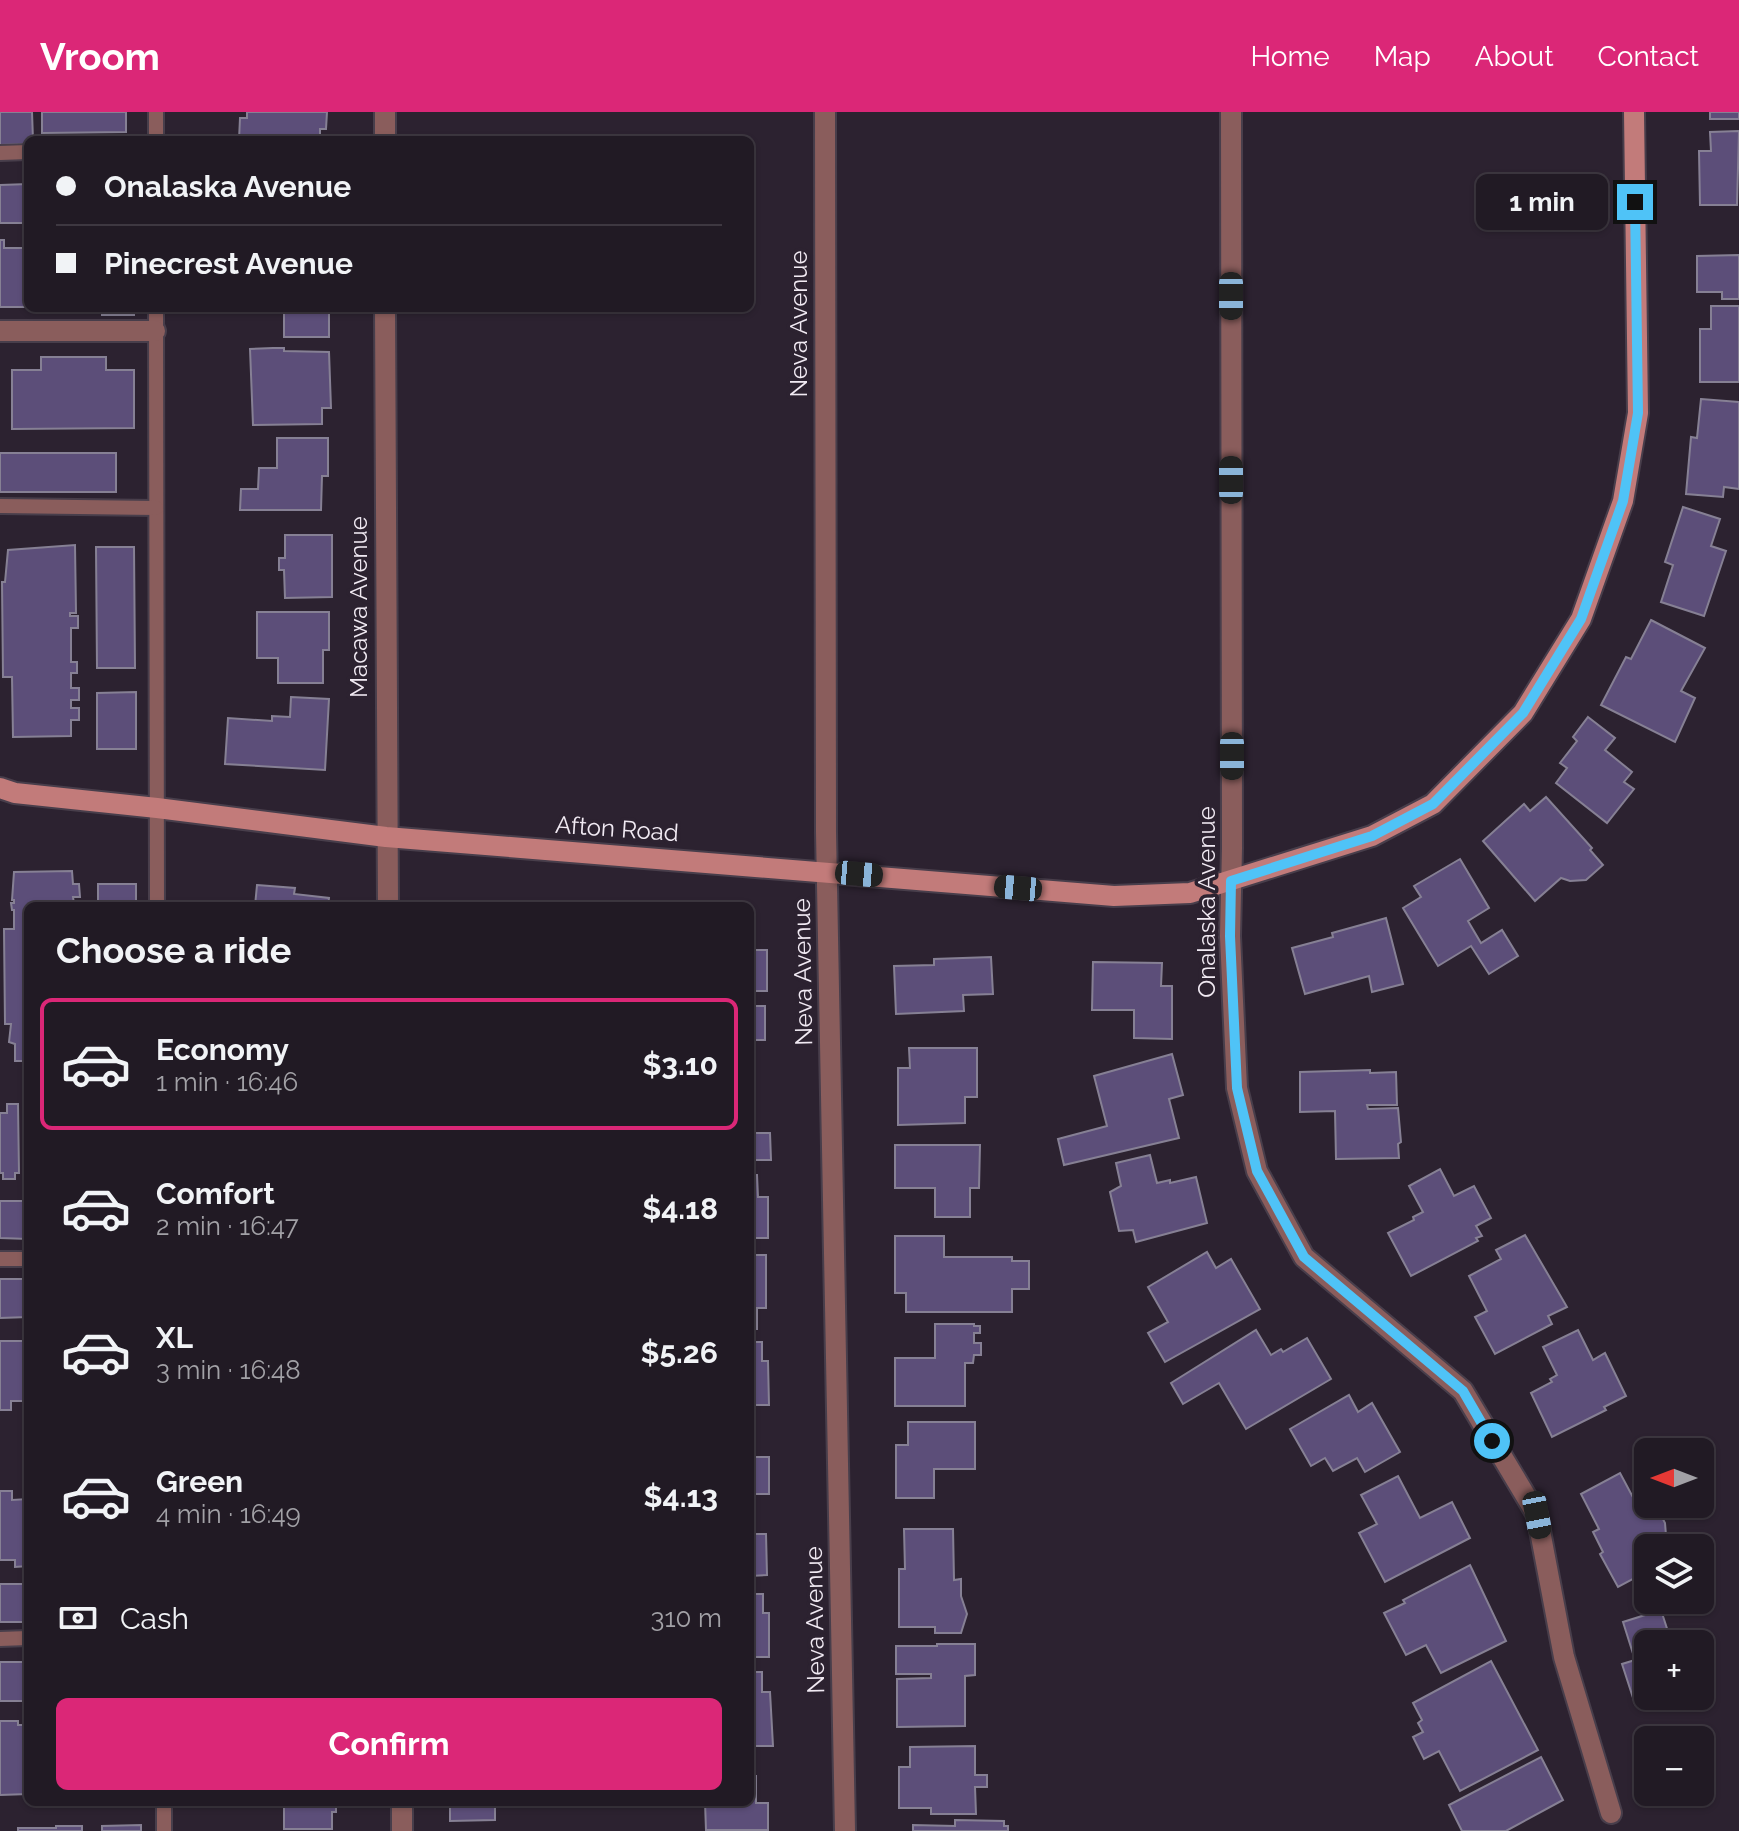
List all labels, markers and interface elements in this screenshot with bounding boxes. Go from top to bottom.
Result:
text: Vroom [40,34,160,79]
text: Home [1250,40,1330,73]
text: Map [1374,40,1431,73]
text: About [1475,40,1554,73]
text: Contact [1598,40,1699,73]
text: Onalaska Avenue [104,169,351,204]
callout: 1 min [1475,174,1607,230]
route end [1617,184,1653,220]
text: 1 min [1509,187,1575,217]
text: Pinecrest Avenue [104,246,353,281]
street label: Neva Avenue [784,250,813,398]
car [1219,272,1243,320]
car [1219,456,1243,504]
street label: Macawa Avenue [344,516,373,698]
car [1220,732,1244,780]
street label: Onalaska Avenue [1192,806,1221,998]
street label: Afton Road [554,810,680,847]
car [834,860,884,888]
car [993,874,1043,902]
street label: Neva Avenue [787,898,818,1046]
text: Choose a ride [56,929,291,971]
icon: car [60,1028,132,1100]
text: Economy [156,1032,289,1067]
text: $3.10 [642,1047,718,1082]
text: 1 min · 16:46 [156,1067,298,1097]
icon: car [60,1172,132,1244]
text: Comfort [156,1176,275,1211]
text: $4.18 [642,1191,718,1226]
text: 2 min · 16:47 [156,1211,299,1241]
icon: car [60,1316,132,1388]
text: XL [156,1320,193,1355]
text: $5.26 [640,1335,718,1370]
text: 3 min · 16:48 [156,1355,301,1385]
route start [1474,1423,1510,1459]
north arrow [1634,1438,1714,1518]
map controls [1634,1438,1714,1806]
icon: car [60,1460,132,1532]
text: Green [156,1464,243,1499]
text: $4.13 [644,1479,718,1514]
car [1521,1489,1553,1541]
text: 4 min · 16:49 [156,1499,301,1529]
button: layers [1634,1534,1714,1614]
street label: Neva Avenue [799,1546,830,1694]
icon: cash [56,1596,100,1640]
text: Cash [120,1601,189,1636]
text: 310 m [651,1603,722,1633]
button: + [1634,1630,1714,1710]
button: Confirm [56,1698,722,1790]
button: − [1634,1726,1714,1806]

